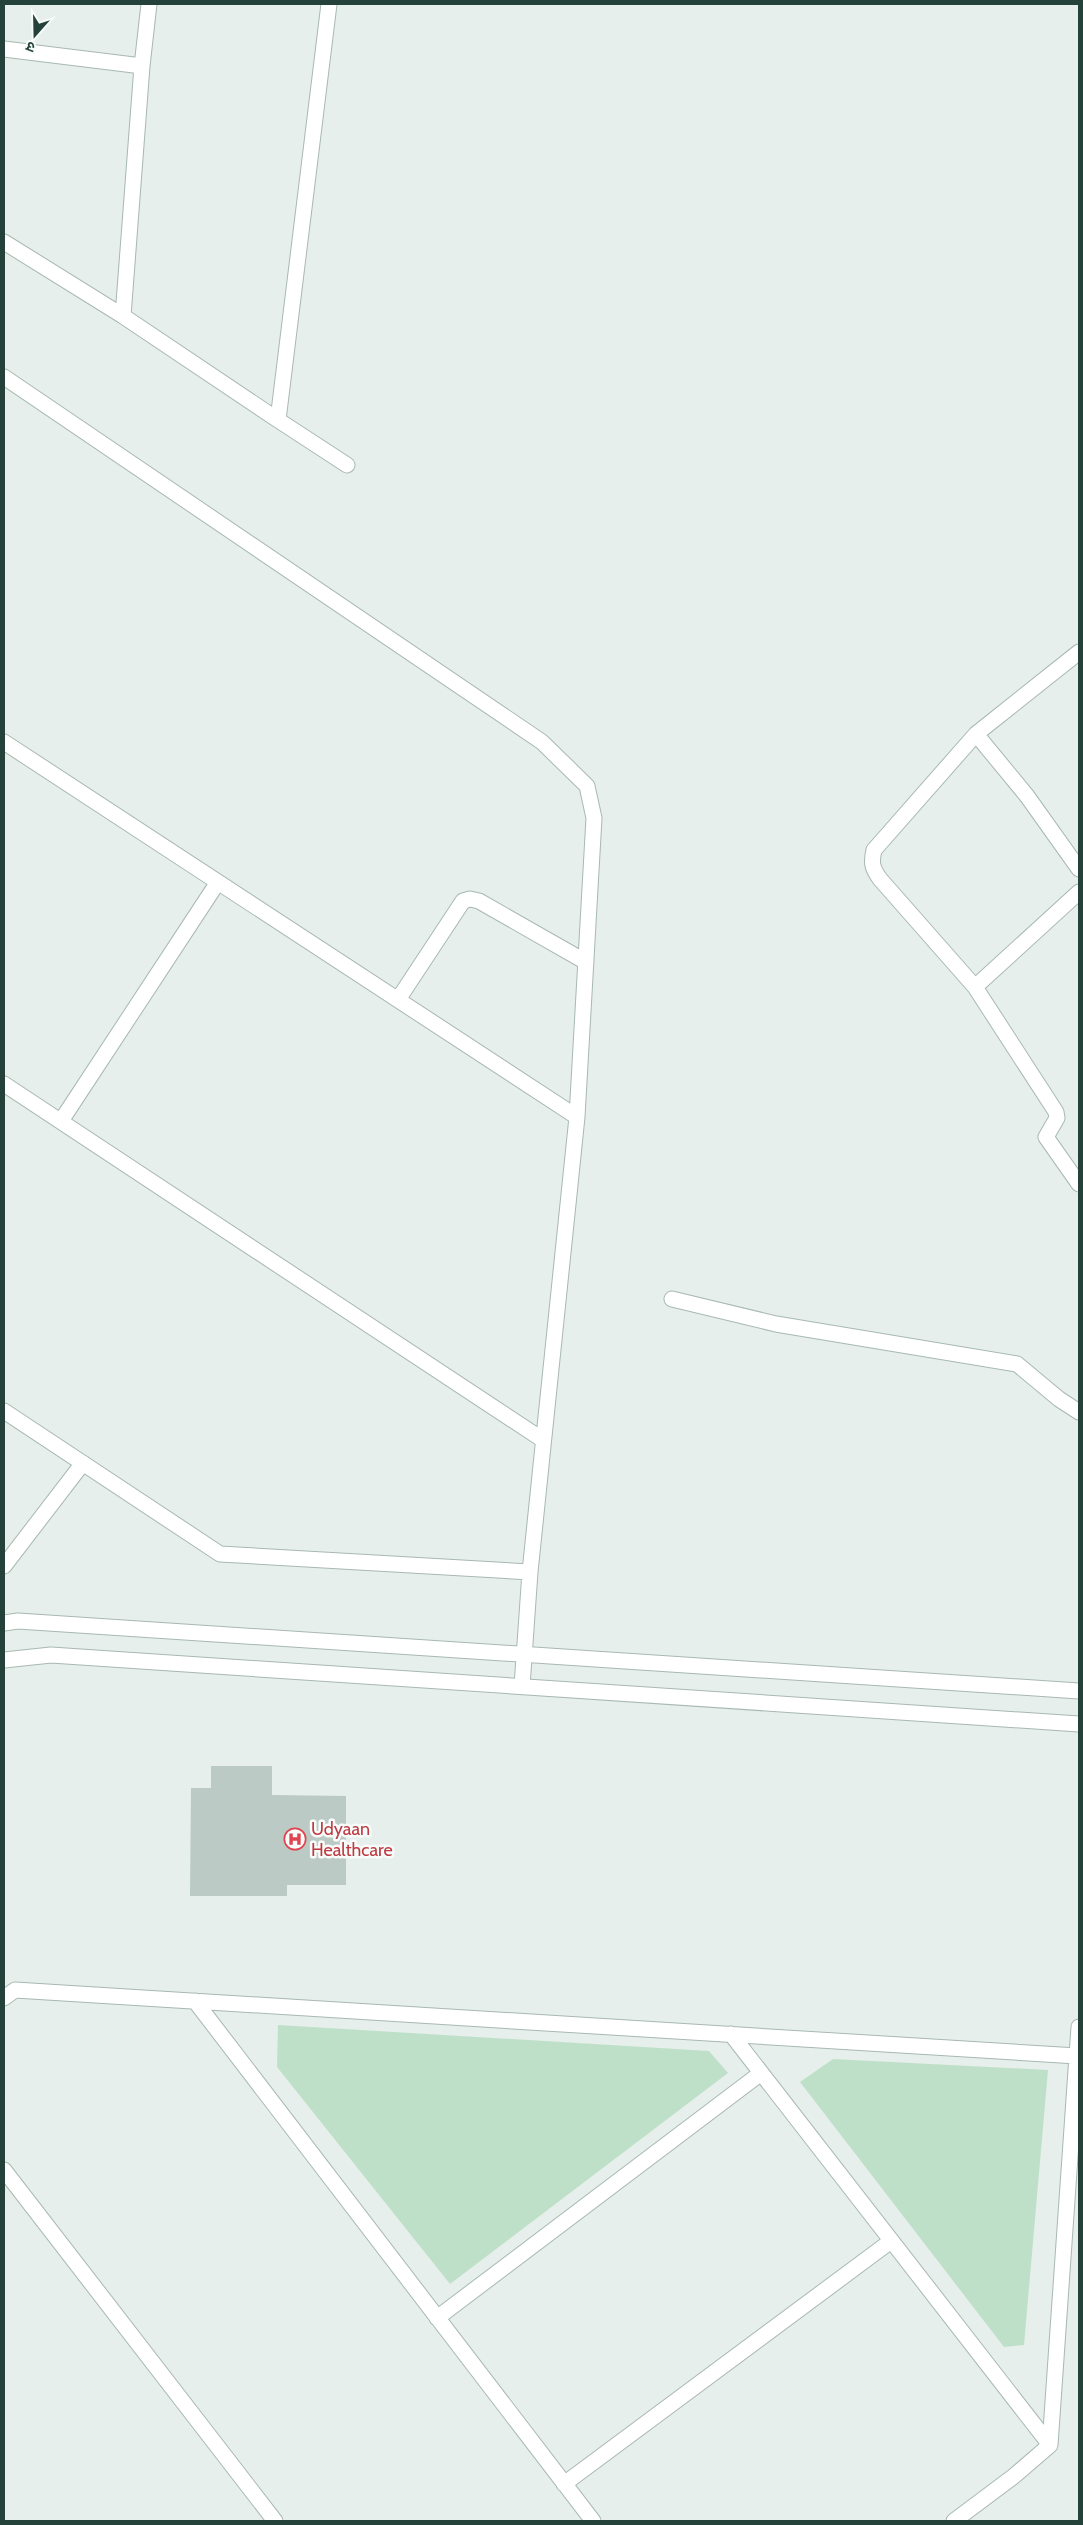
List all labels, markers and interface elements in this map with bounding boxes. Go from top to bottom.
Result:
north arrow [10,10,60,60]
text: उ [23,37,37,57]
place label: Udyaan Healthcare [311,1818,393,1861]
hospital icon: Udyaan Healthcare [283,1827,307,1851]

